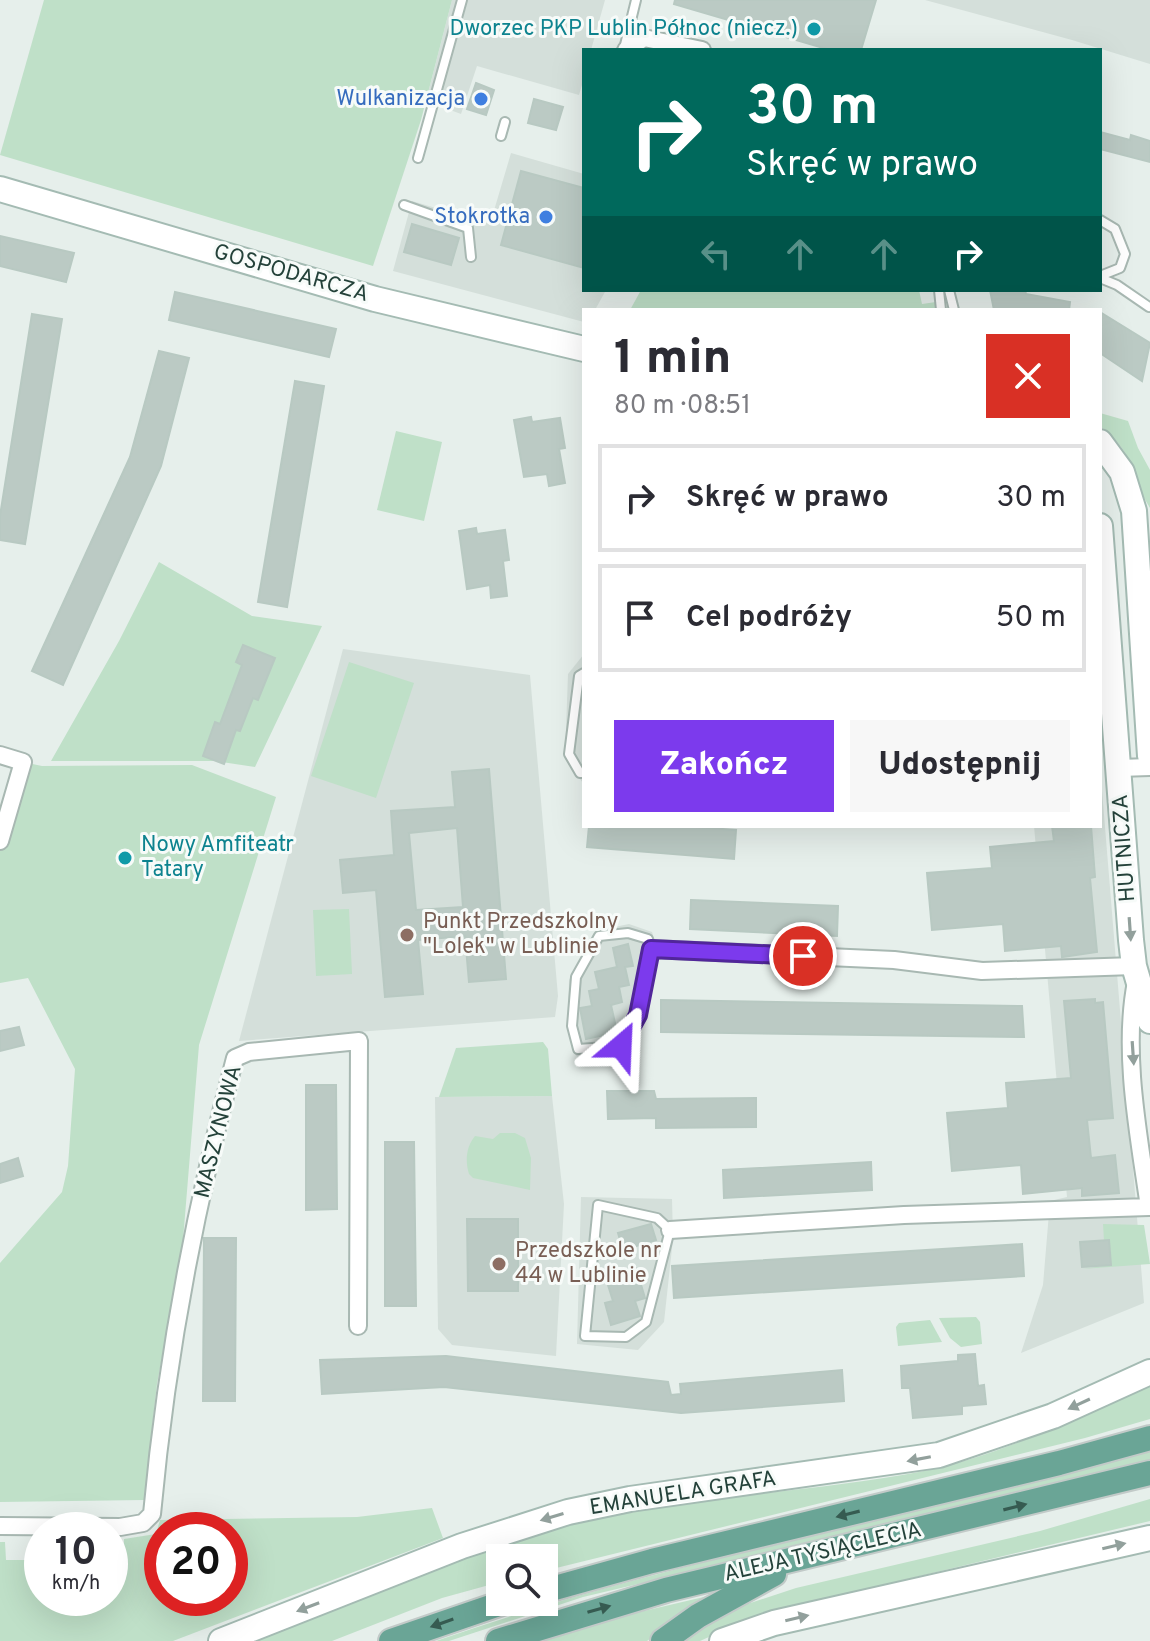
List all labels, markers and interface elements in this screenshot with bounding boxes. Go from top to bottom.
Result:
place label: Dworzec PKP Lublin Północ (niecz.) [450,16,798,43]
marker: Dworzec PKP Lublin Północ (niecz.) [805,20,823,38]
text: 30 m [746,74,879,144]
icon: right [614,80,718,184]
place label: Wulkanizacja [336,86,465,113]
marker: Wulkanizacja [472,90,490,108]
text: Skręć w prawo [746,143,978,189]
place label: Stokrotka [434,204,530,231]
marker: Stokrotka [537,208,555,226]
icon: left [694,232,738,276]
icon: ahead [778,232,822,276]
icon: ahead [862,232,906,276]
icon: right [946,232,990,276]
street label: GOSPODARCZA [210,239,372,309]
text: 1 min [614,330,731,390]
button: close [986,334,1070,418]
text: 80 m · 08:51 [614,390,751,423]
icon: right [618,476,662,520]
text: Skręć w prawo [686,480,889,517]
text: 30 m [997,480,1066,517]
icon: arrive [618,596,662,640]
text: Cel podróży [686,600,852,637]
text: 50 m [996,600,1066,637]
button: Zakończ [614,720,834,812]
button: Udostępnij [850,720,1070,812]
street label: HUTNICZA [1108,793,1142,903]
place label: Nowy Amfiteatr Tatary [141,832,294,884]
marker: Nowy Amfiteatr Tatary [116,849,134,867]
place label: Punkt Przedszkolny "Lolek" w Lublinie [423,909,618,961]
one-way arrow [1124,917,1137,942]
pin [769,922,837,990]
marker: Punkt Przedszkolny "Lolek" w Lublinie [398,926,416,944]
icon: arrive [781,934,825,978]
position arrow [579,1004,663,1088]
one-way arrow [1127,1041,1140,1066]
street label: MASZYNOWA [189,1063,249,1201]
place label: Przedszkole nr 44 w Lublinie [515,1238,662,1290]
marker: Przedszkole nr 44 w Lublinie [490,1255,508,1273]
one-way arrow [1067,1397,1091,1411]
one-way arrow [906,1453,931,1466]
street label: EMANUELA GRAFA [588,1466,778,1522]
one-way arrow [1003,1501,1028,1513]
one-way arrow [835,1508,860,1521]
one-way arrow [539,1511,563,1524]
speed limit sign: 20 [144,1512,248,1616]
street label: ALEJA TYSIĄCLECIA [722,1517,924,1589]
text: 10 [55,1529,97,1579]
one-way arrow [1101,1539,1126,1552]
map controls [486,1544,558,1616]
button: search [486,1544,558,1616]
text: km/h [52,1571,100,1597]
one-way arrow [296,1601,320,1614]
one-way arrow [588,1602,612,1615]
one-way arrow [784,1611,809,1624]
one-way arrow [430,1617,454,1629]

